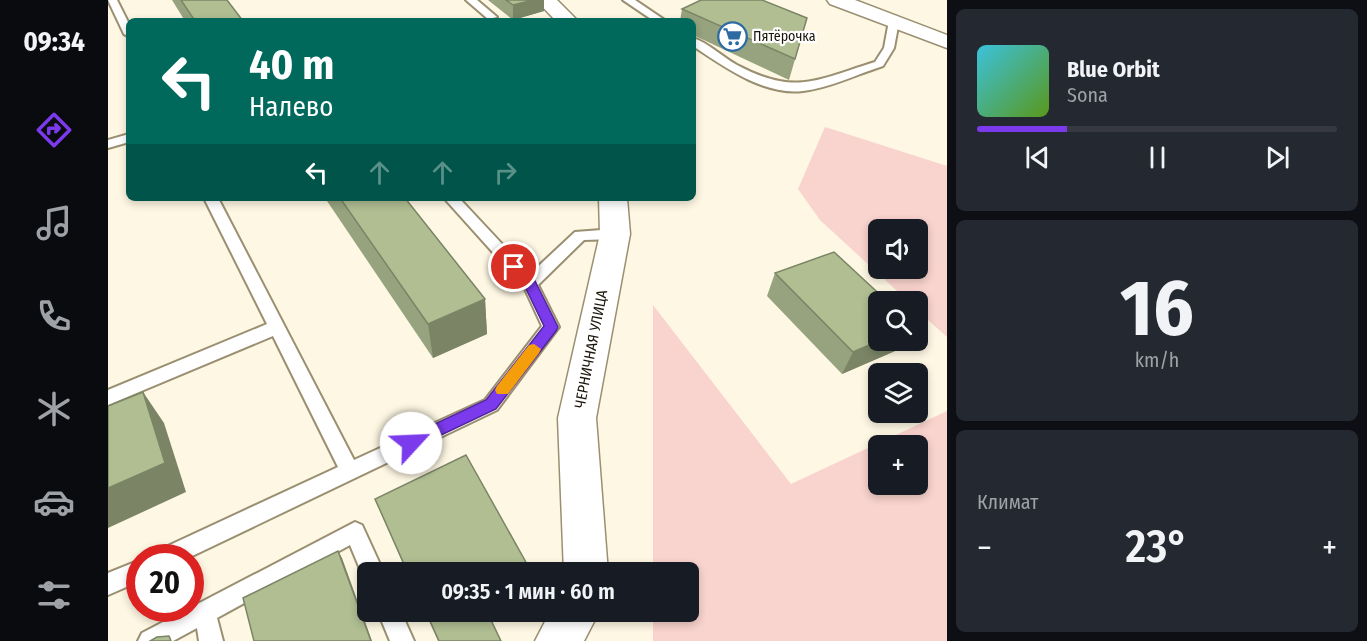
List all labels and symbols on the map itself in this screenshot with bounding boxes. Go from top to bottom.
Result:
supermarket icon: Пятёрочка [716,20,748,52]
place label: Пятёрочка [753,28,816,45]
pin [488,241,539,292]
street label: ЧЕРНИЧНАЯ УЛИЦА [571,288,611,410]
position arrow [379,411,443,475]
speed limit sign: 20 [126,544,204,622]

